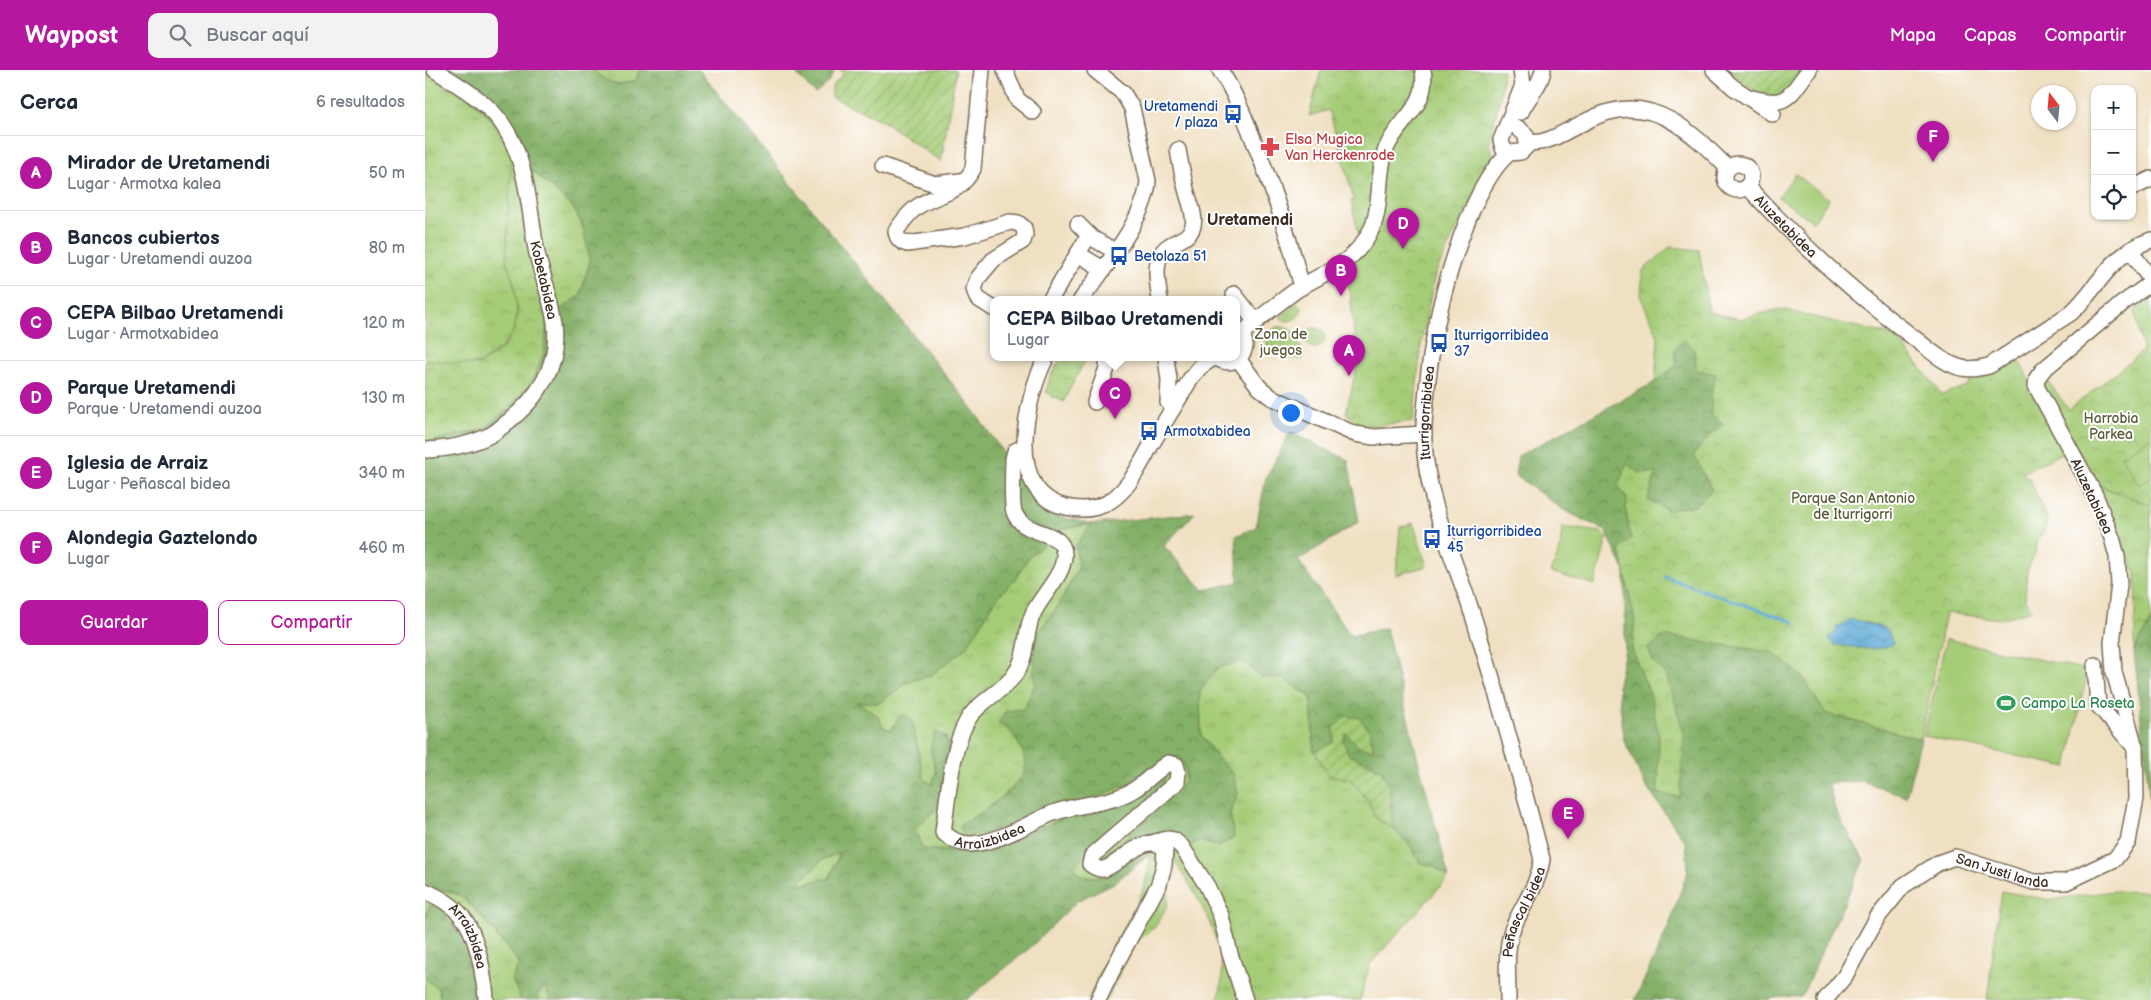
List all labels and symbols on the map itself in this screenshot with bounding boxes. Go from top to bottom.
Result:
north arrow [2031,85,2076,130]
place label: Uretamendi / plaza [1144,98,1218,131]
bus stop icon: Uretamendi / plaza [1222,103,1244,125]
pin: F [1917,121,1949,162]
place label: Elsa Mugica Van Herckenrode [1285,131,1395,164]
pharmacy icon: Elsa Mugica Van Herckenrode [1259,136,1281,158]
street label: Aluzetabidea [1751,192,1820,261]
pin: D [1387,208,1419,249]
district label: Uretamendi [1207,211,1293,230]
street label: Kobetabidea [526,239,561,321]
bus stop icon: Betolaza 51 [1108,245,1130,267]
place label: Betolaza 51 [1134,248,1206,265]
pin: B [1325,255,1357,296]
park label: Zona de juegos [1254,326,1307,359]
place label: Iturrigorribidea 37 [1454,327,1549,360]
bus stop icon: Iturrigorribidea 37 [1428,332,1450,354]
pin: A [1333,335,1365,376]
street label: Iturrigorribidea [1416,365,1438,461]
pin: C [1099,378,1131,419]
your location [1278,400,1304,426]
park label: Harrobia Parkea [2083,410,2139,443]
bus stop icon: Armotxabidea [1138,420,1160,442]
place label: Armotxabidea [1164,423,1251,440]
street label: Aluzetabidea [2067,456,2116,537]
park label: Parque San Antonio de Iturrigorri [1791,490,1915,523]
place label: Iturrigorribidea 45 [1447,523,1542,556]
bus stop icon: Iturrigorribidea 45 [1421,528,1443,550]
sports icon: Campo La Roseta [1995,692,2017,714]
place label: Campo La Roseta [2021,695,2135,712]
pin: E [1552,798,1584,839]
street label: Arraizbidea [953,820,1028,853]
street label: San Justi landa [1954,850,2048,891]
street label: Peñascal bidea [1500,865,1549,958]
street label: Arraizbidea [445,900,490,970]

